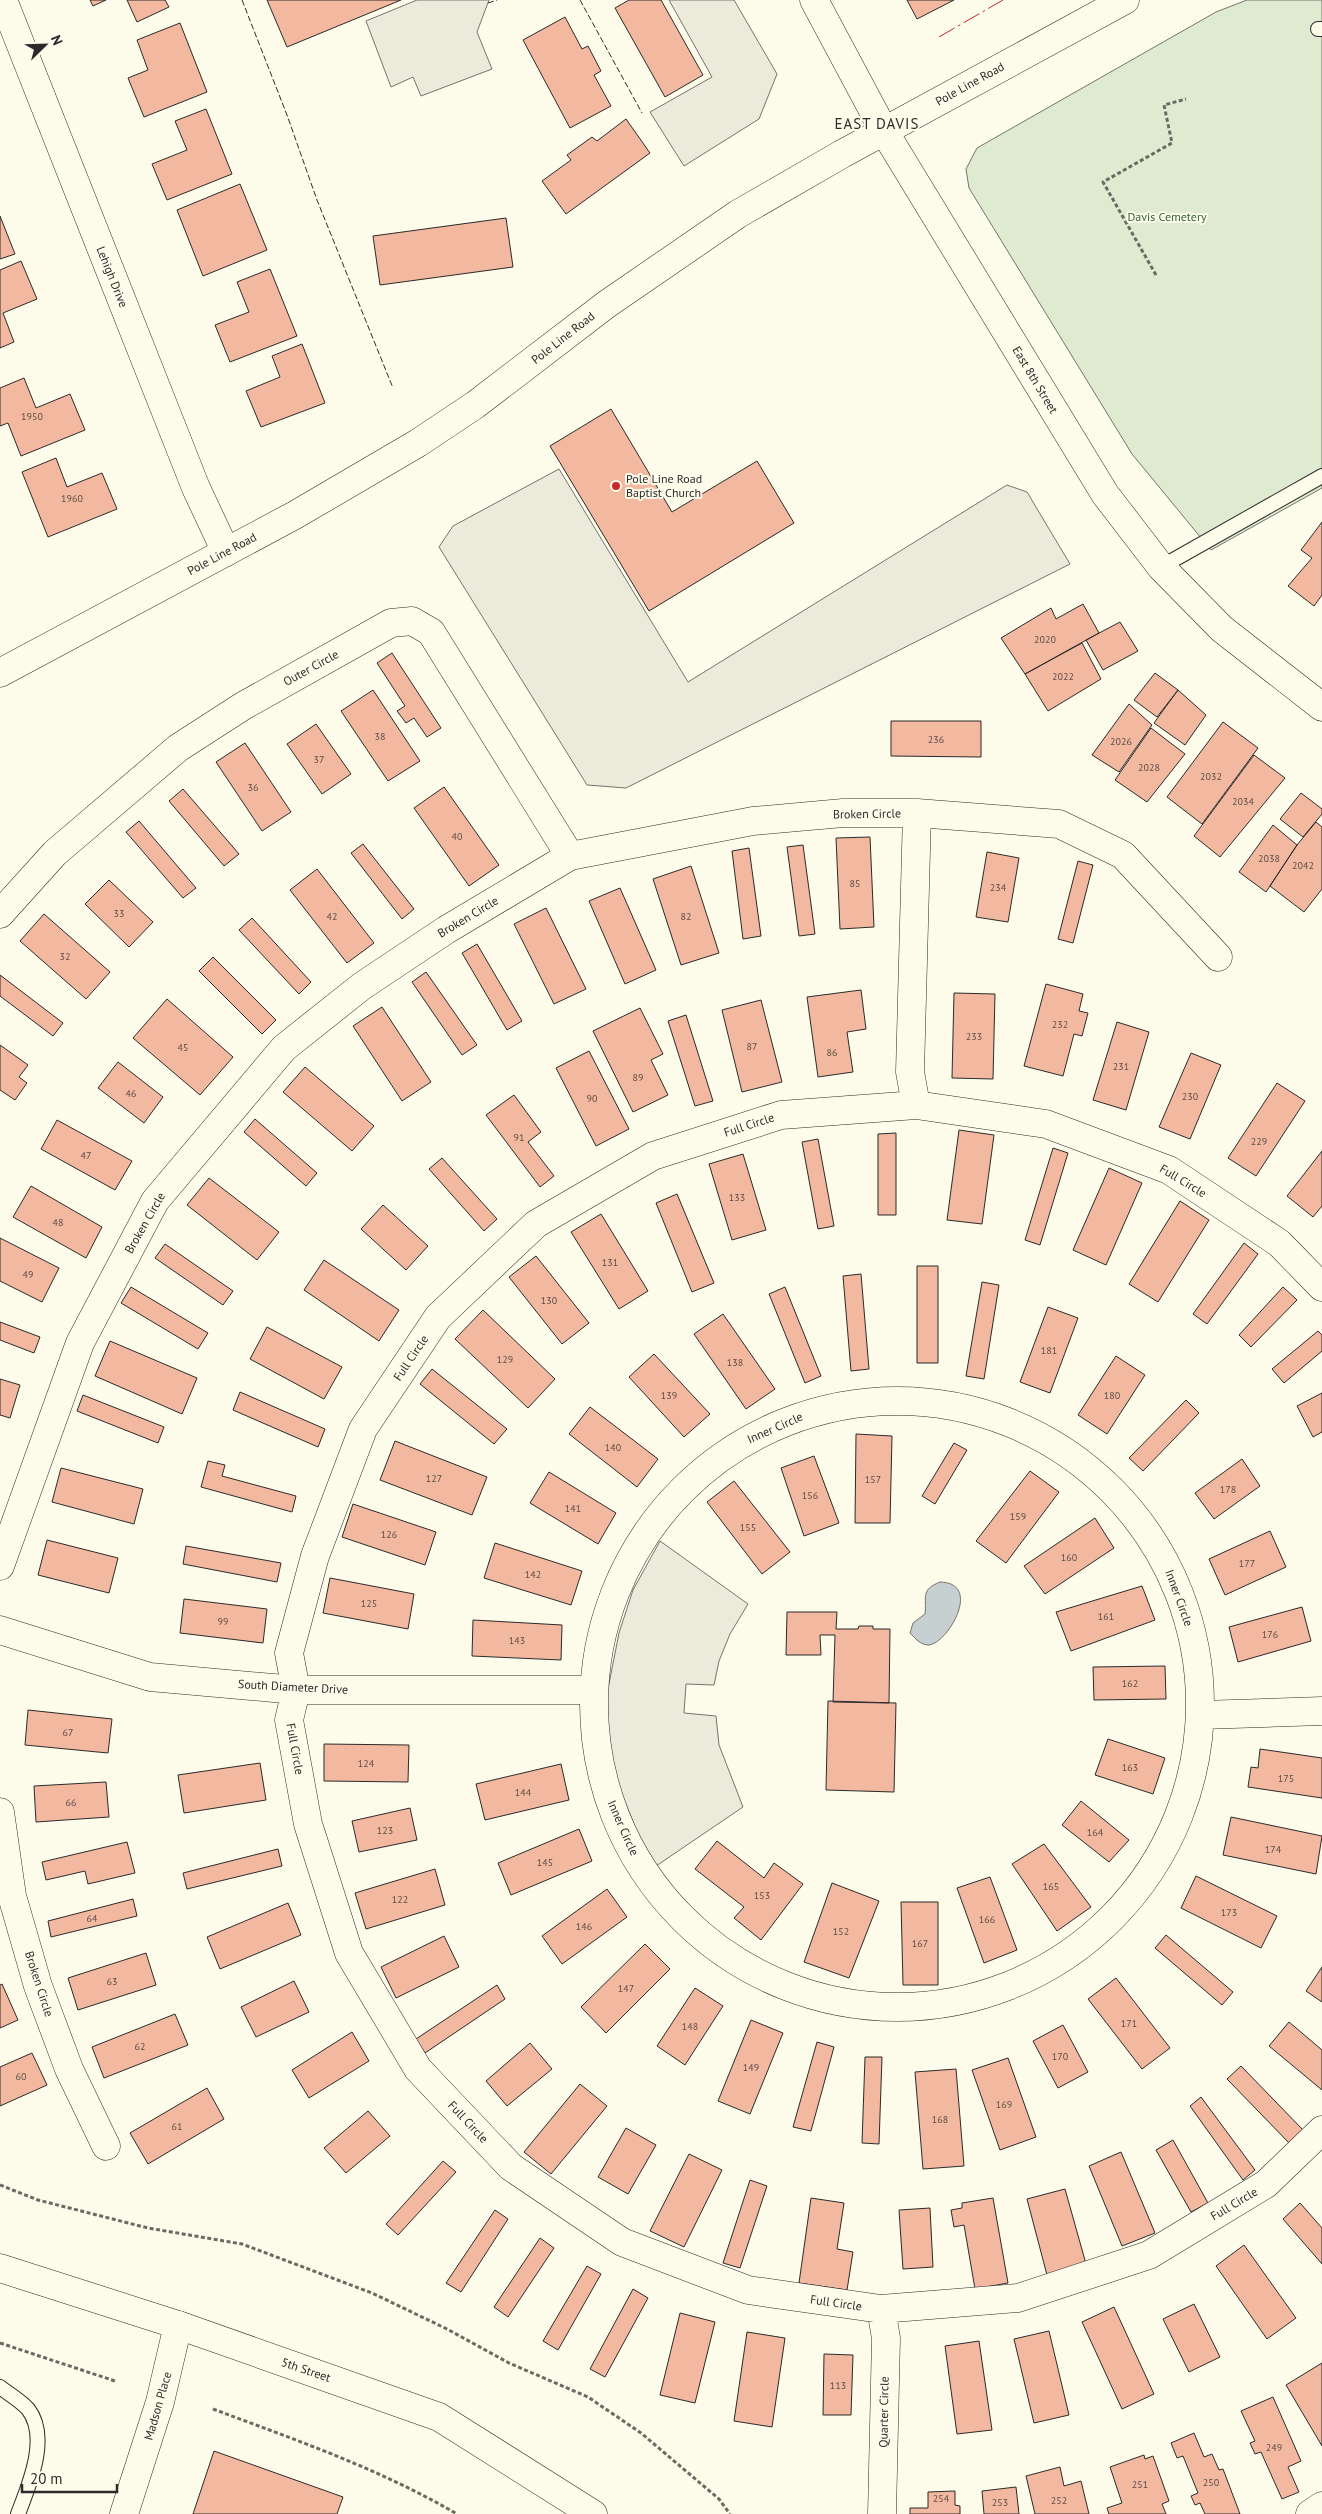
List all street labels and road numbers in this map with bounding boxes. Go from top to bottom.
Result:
street label: Pole Line Road [933,59,1007,109]
street label: Lehigh Drive [93,244,131,310]
street label: Pole Line Road [528,308,597,367]
street label: East 8th Street [1009,343,1061,416]
street label: Pole Line Road [185,529,259,578]
street label: Outer Circle [280,646,341,689]
street label: Broken Circle [833,805,901,822]
street label: Broken Circle [435,893,501,941]
street label: Full Circle [722,1109,776,1140]
street label: Full Circle [1157,1161,1209,1200]
street label: Broken Circle [121,1189,168,1256]
street label: Full Circle [390,1332,431,1383]
street label: Inner Circle [745,1409,805,1446]
street label: Inner Circle [1162,1567,1197,1628]
street label: South Diameter Drive [238,1676,348,1697]
street label: Full Circle [284,1722,307,1776]
street label: Inner Circle [605,1798,642,1858]
street label: Broken Circle [22,1949,57,2019]
street label: Full Circle [445,2098,492,2146]
street label: Full Circle [1208,2184,1260,2223]
street label: Full Circle [809,2291,863,2314]
street label: 5th Street [280,2354,333,2385]
street label: Madson Place [141,2370,174,2442]
street label: Quarter Circle [875,2376,892,2448]

